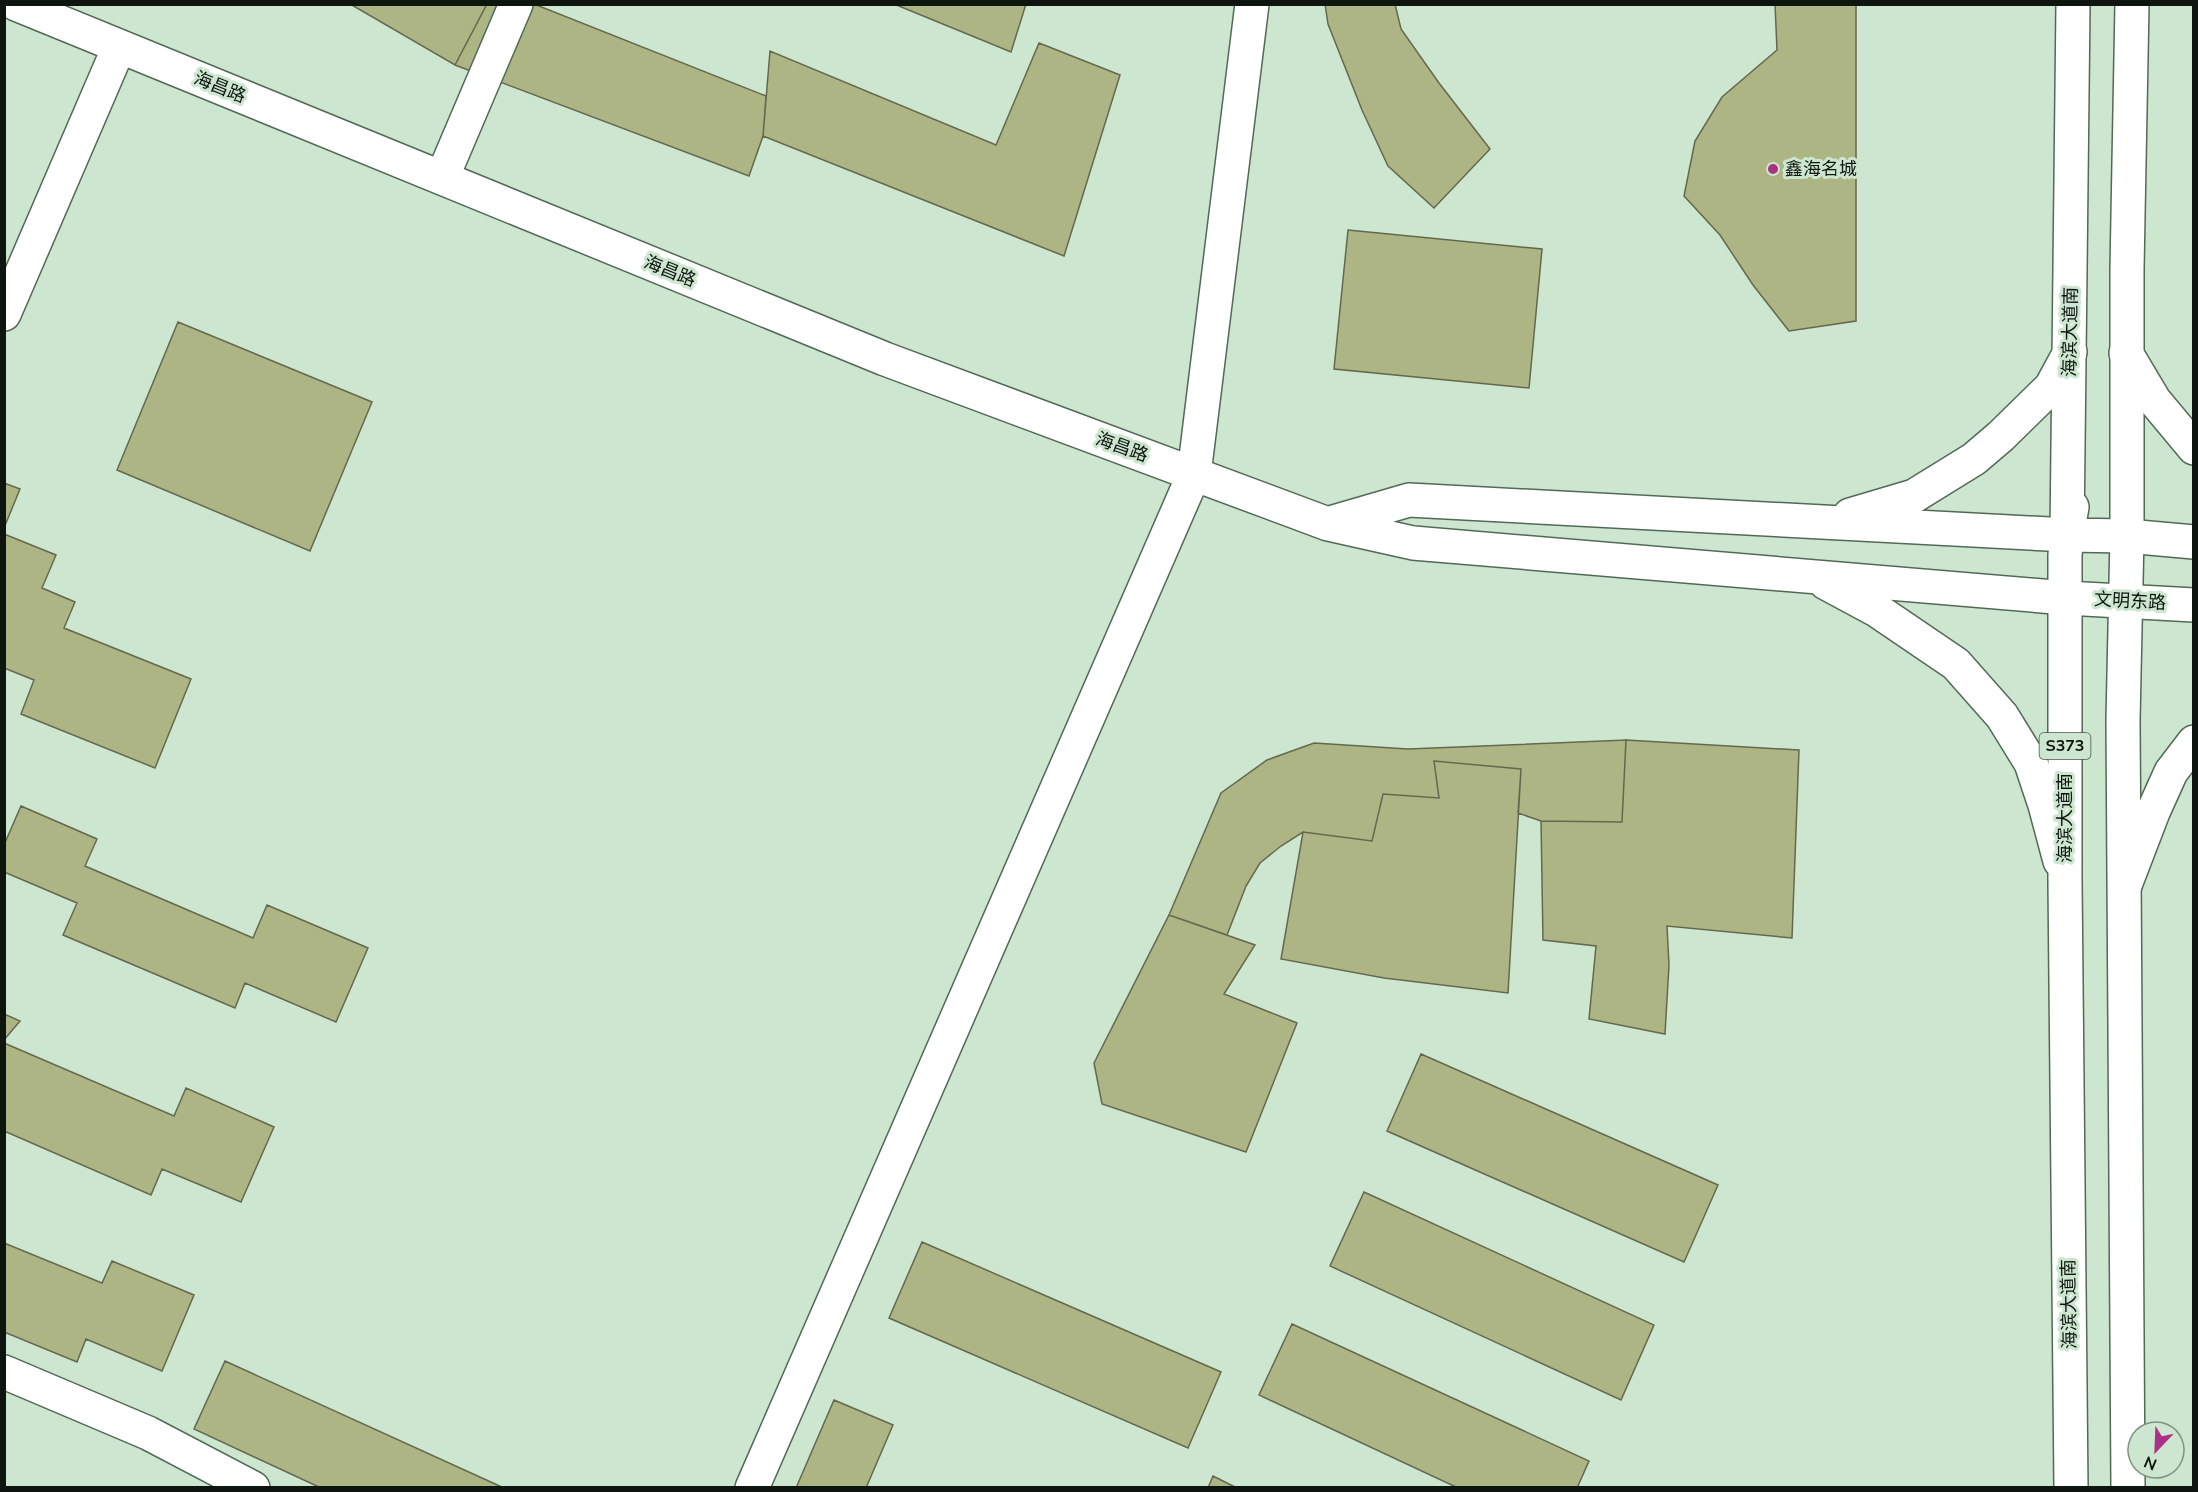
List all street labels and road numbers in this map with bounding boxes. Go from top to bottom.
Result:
street label: 海昌路 [190,66,250,108]
street label: 海昌路 [640,250,700,292]
street label: 海滨大道南 [2057,287,2083,377]
street label: 海昌路 [1093,426,1151,468]
street label: 文明东路 [2093,587,2167,615]
road number: S373 [2040,733,2090,759]
street label: 海滨大道南 [2053,773,2077,863]
street label: 海滨大道南 [2056,1259,2082,1349]

